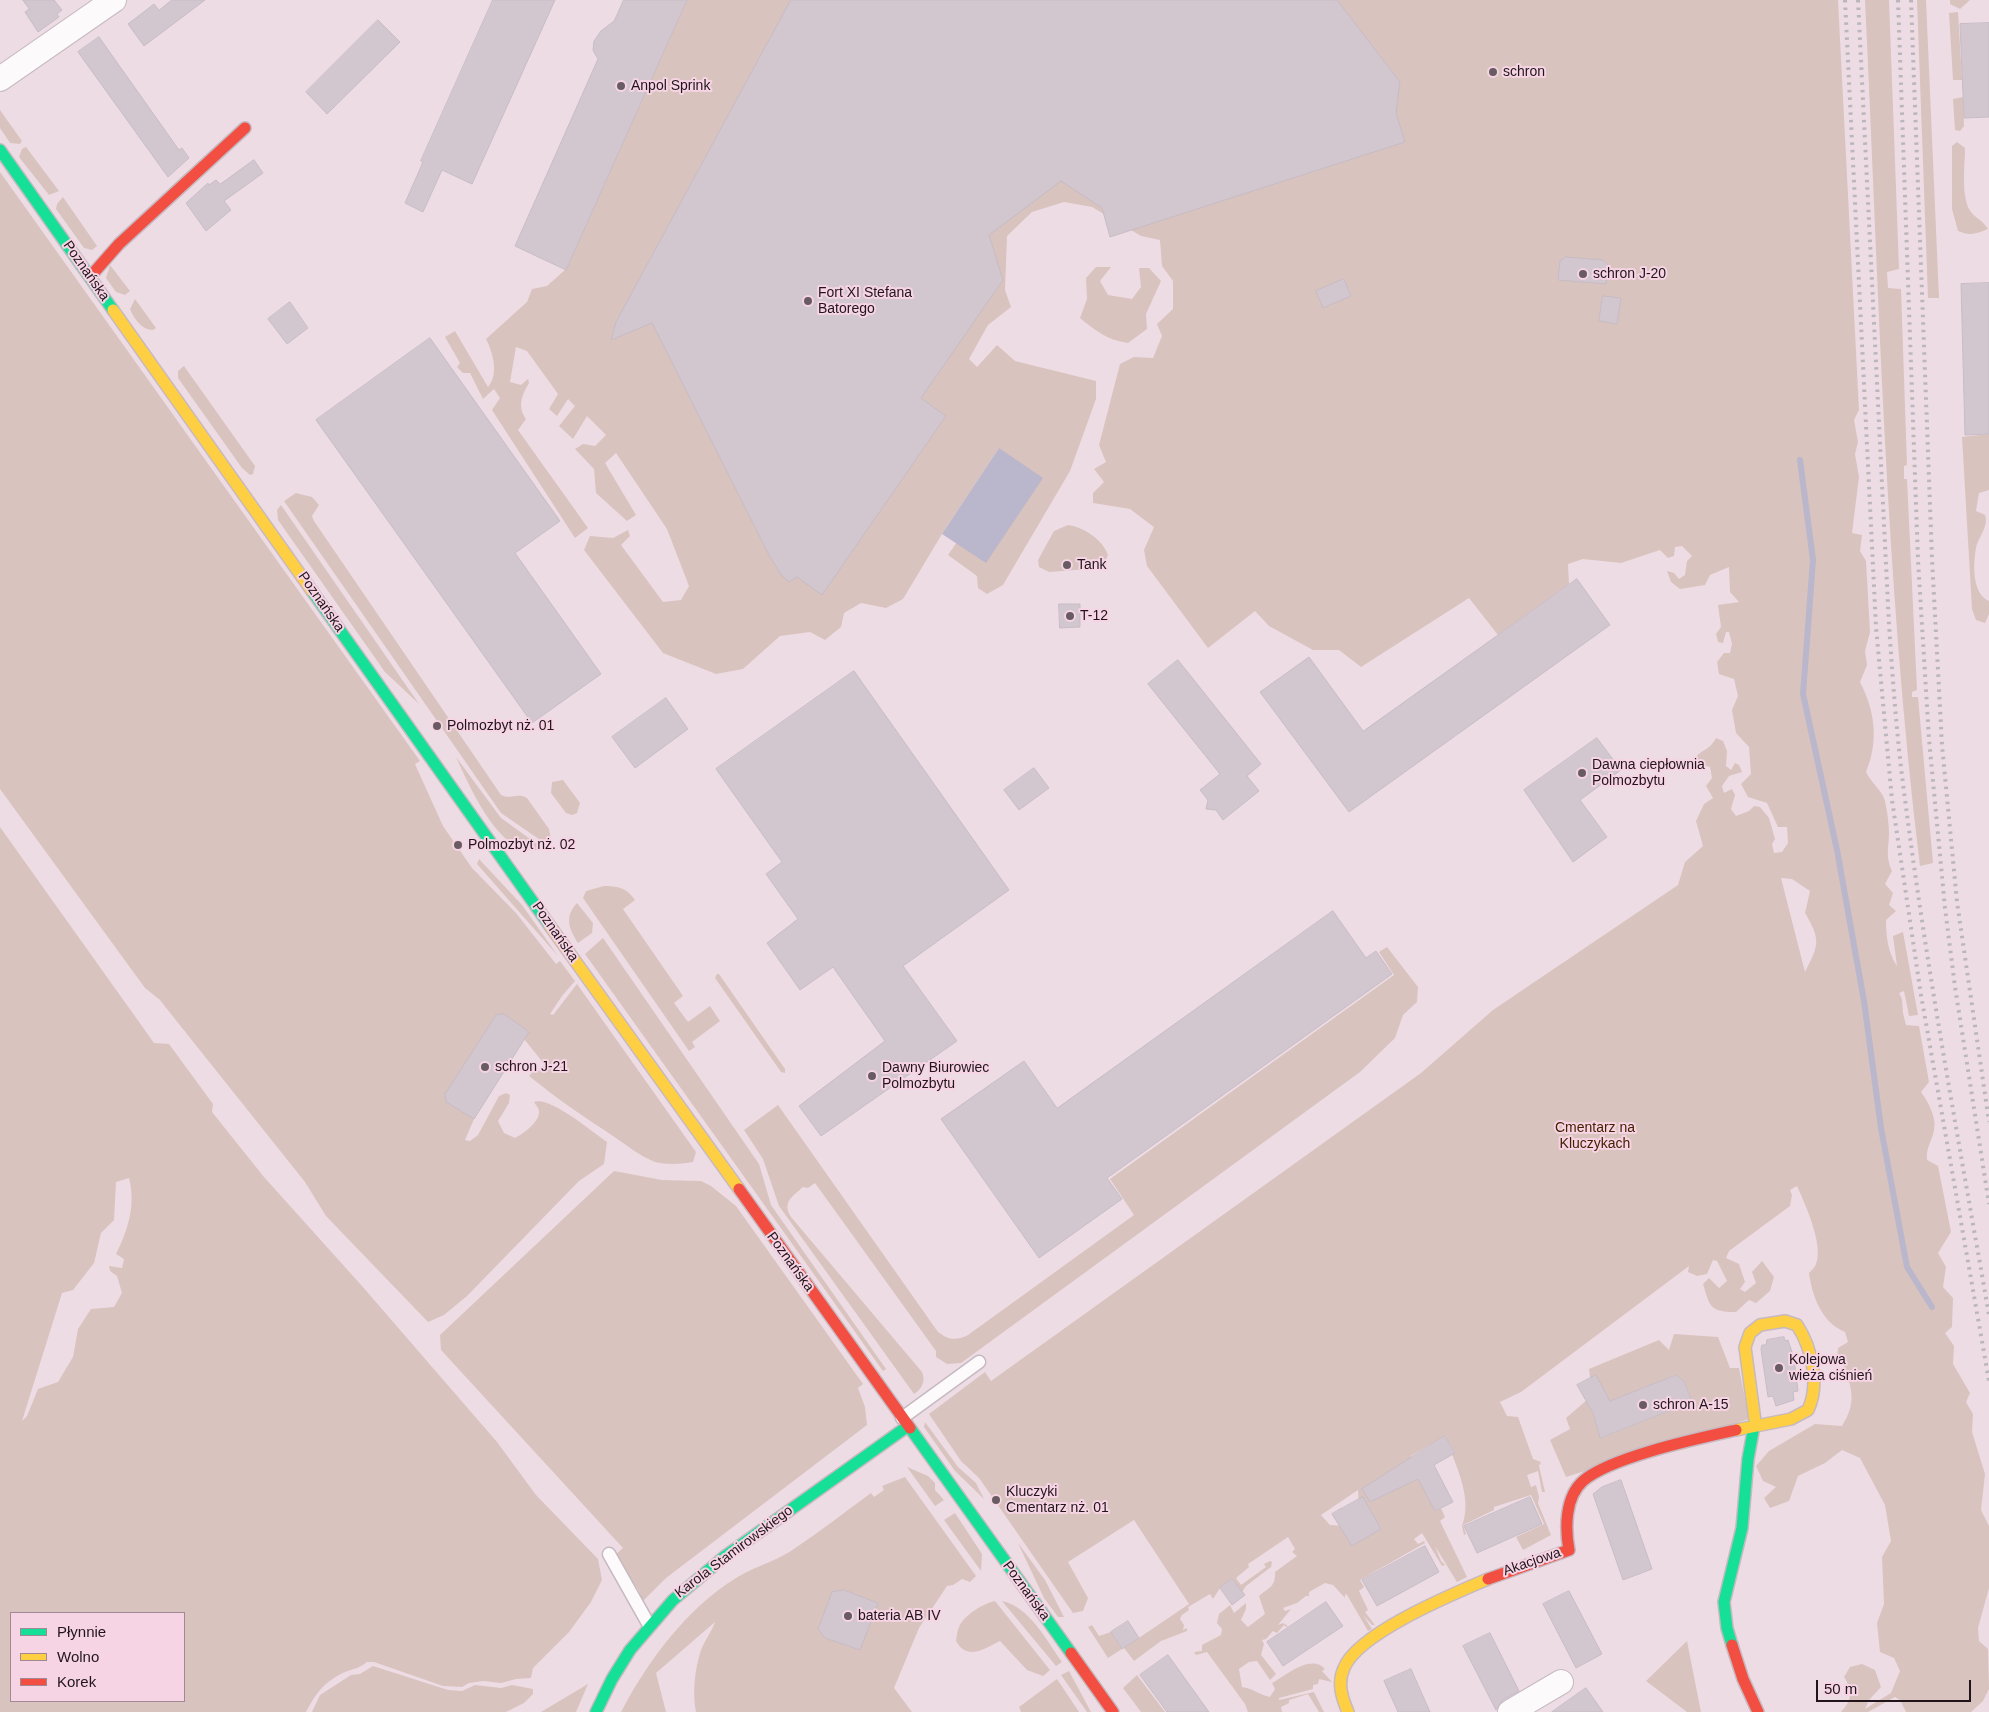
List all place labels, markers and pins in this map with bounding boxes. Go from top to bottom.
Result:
place label: schron [1503,64,1545,80]
marker: schron [1487,66,1499,78]
place label: Anpol Sprink [631,78,710,94]
marker: Anpol Sprink [615,80,627,92]
place label: schron J-20 [1593,266,1666,282]
marker: schron J-20 [1577,268,1589,280]
place label: Fort XI Stefana Batorego [818,285,912,318]
marker: Fort XI Stefana Batorego [802,295,814,307]
place label: Tank [1077,557,1107,573]
marker: Tank [1061,559,1073,571]
place label: T-12 [1080,608,1108,624]
marker: T-12 [1064,610,1076,622]
place label: Polmozbyt nż. 01 [447,718,554,734]
marker: Polmozbyt nż. 01 [431,720,443,732]
place label: Dawna ciepłownia Polmozbytu [1592,757,1705,790]
marker: Dawna ciepłownia Polmozbytu [1576,767,1588,779]
place label: Polmozbyt nż. 02 [468,837,575,853]
marker: Polmozbyt nż. 02 [452,839,464,851]
place label: schron J-21 [495,1059,568,1075]
place label: Dawny Biurowiec Polmozbytu [882,1060,989,1092]
marker: schron J-21 [479,1061,491,1073]
marker: Dawny Biurowiec Polmozbytu [866,1070,878,1082]
place label: Kolejowa wieża ciśnień [1789,1352,1872,1384]
marker: Kolejowa wieża ciśnień [1773,1362,1785,1374]
place label: schron A-15 [1653,1397,1728,1413]
marker: schron A-15 [1637,1399,1649,1411]
place label: Kluczyki Cmentarz nż. 01 [1006,1484,1109,1516]
marker: Kluczyki Cmentarz nż. 01 [990,1494,1002,1506]
place label: bateria AB IV [858,1608,940,1624]
marker: bateria AB IV [842,1610,854,1622]

